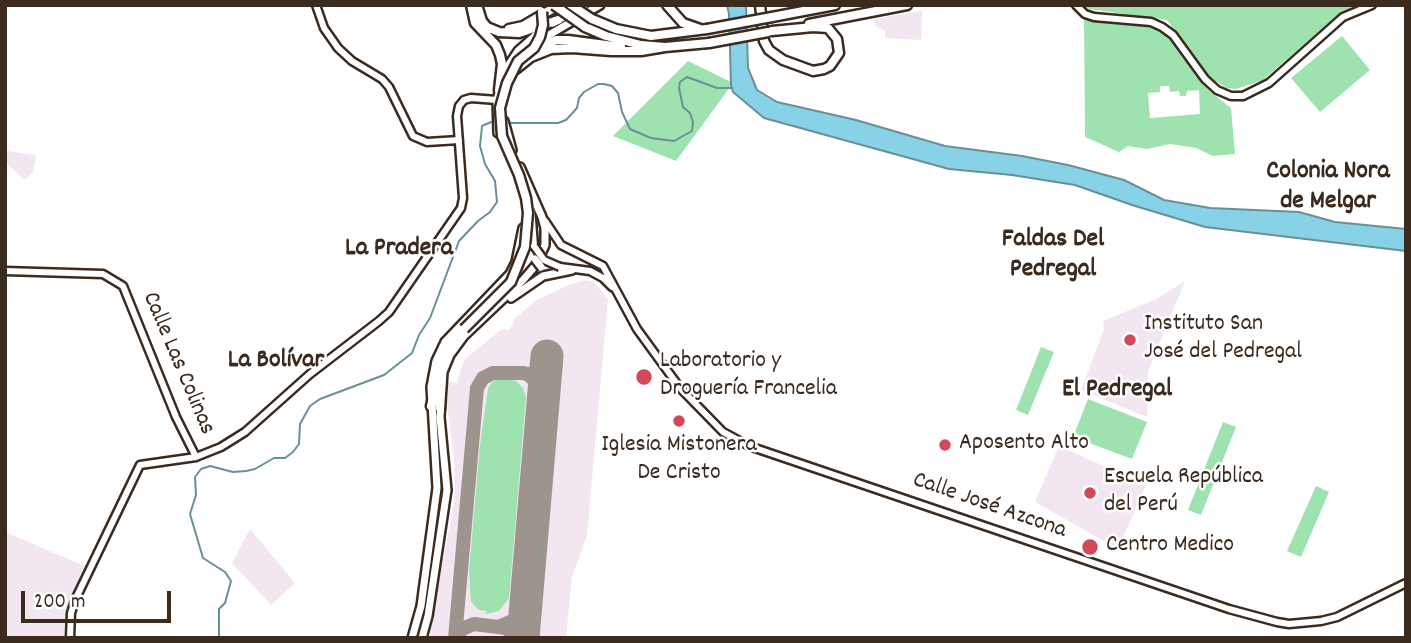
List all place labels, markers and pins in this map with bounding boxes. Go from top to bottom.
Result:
place label: Instituto San José del Pedregal [1144,312,1302,368]
marker: Instituto San José del Pedregal [1122,332,1138,348]
place label: Laboratorio y Droguería Francelia [660,349,837,405]
marker: Laboratorio y Droguería Francelia [634,367,654,387]
marker: Iglesia Mistonera De Cristo [671,413,687,429]
place label: Aposento Alto [959,431,1089,459]
place label: Iglesia Mistonera De Cristo [601,433,757,489]
marker: Aposento Alto [937,437,953,453]
place label: Escuela República del Perú [1104,465,1263,521]
marker: Escuela República del Perú [1082,485,1098,501]
place label: Centro Medico [1106,533,1234,561]
marker: Centro Medico [1080,537,1100,557]

